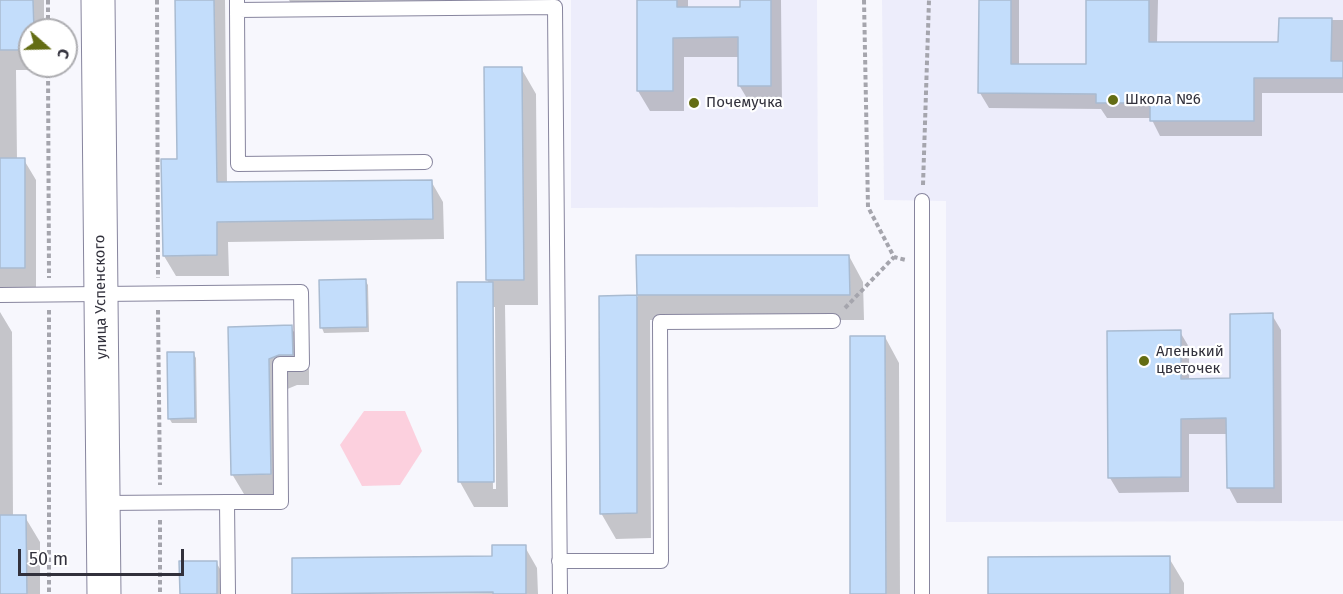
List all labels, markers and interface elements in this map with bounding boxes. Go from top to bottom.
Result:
north arrow [18,18,78,78]
text: С [53,46,74,61]
place label: Школа №6 [1125,91,1201,109]
marker: Школа №6 [1106,93,1120,107]
place label: Почемучка [706,94,783,112]
marker: Почемучка [687,96,701,110]
street label: улица Успенского [91,234,111,360]
place label: Аленький цветочек [1156,343,1224,378]
marker: Аленький цветочек [1137,354,1151,368]
scale bar [21,537,188,575]
text: 50 m [29,548,68,570]

